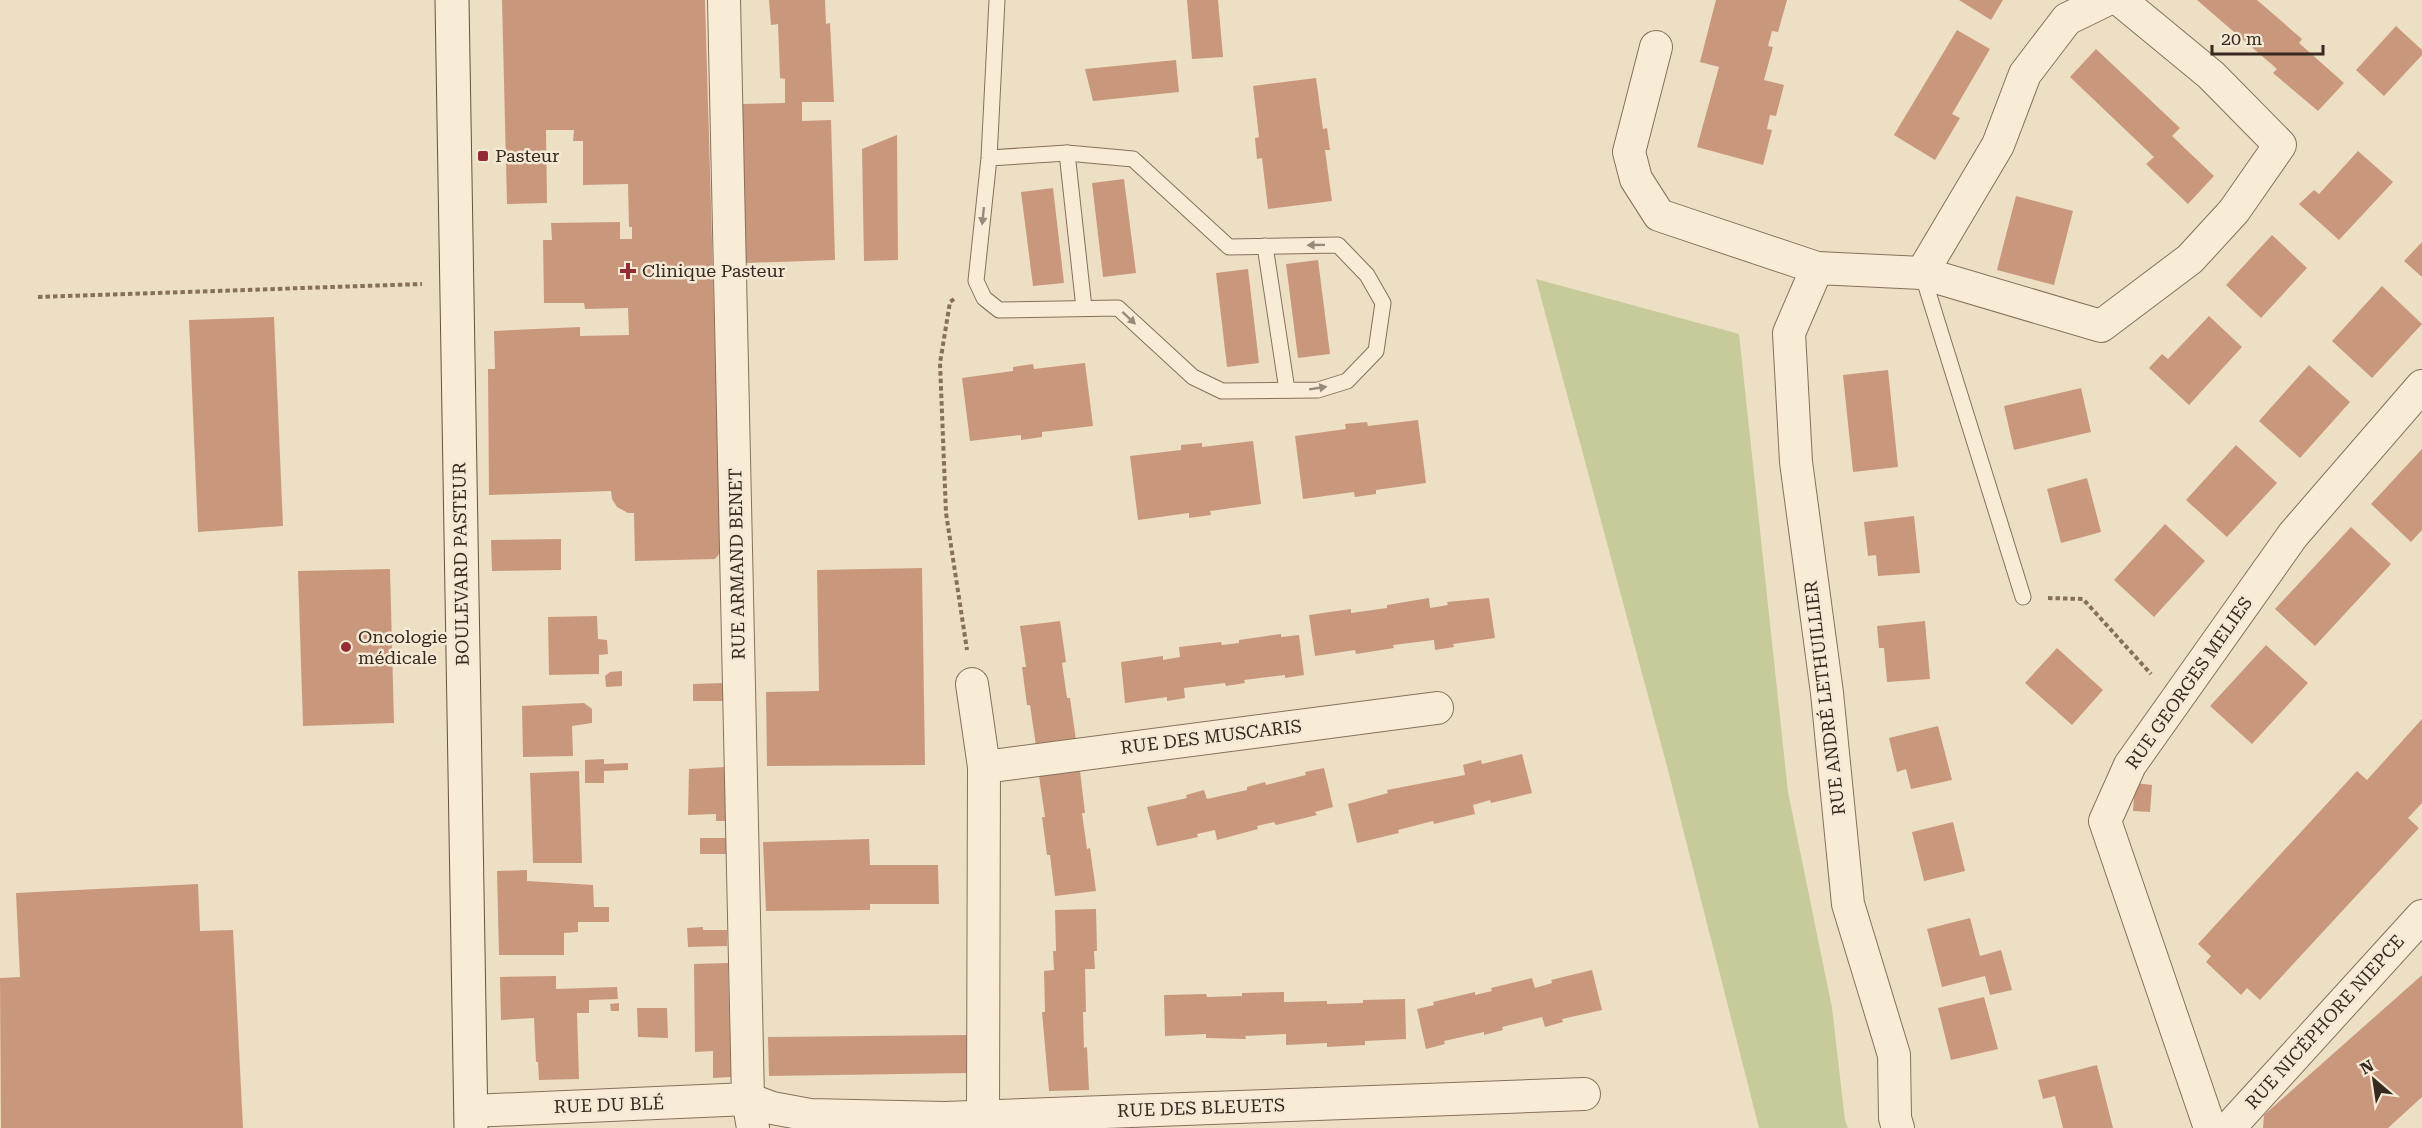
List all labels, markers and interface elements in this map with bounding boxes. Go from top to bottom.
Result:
scale bar [2212,18,2323,56]
text: 20 m [2221,28,2262,49]
place label: Pasteur [495,145,559,166]
marker: Pasteur [476,149,490,163]
one-way arrow [978,207,987,226]
one-way arrow [1306,241,1325,250]
place label: Clinique Pasteur [642,260,785,281]
marker: Clinique Pasteur [619,262,637,280]
one-way arrow [1121,311,1136,325]
one-way arrow [1309,383,1328,392]
street label: BOULEVARD PASTEUR [448,461,473,666]
street label: RUE ARMAND BENET [724,468,749,660]
street label: RUE ANDRÉ LETHUILLIER [1800,579,1849,817]
street label: RUE GEORGES MELIES [2121,593,2256,773]
place label: Oncologie médicale [358,626,448,668]
marker: Oncologie médicale [339,640,353,654]
street label: RUE DES MUSCARIS [1119,715,1303,758]
street label: RUE NICÉPHORE NIEPCE [2241,930,2409,1114]
north arrow [2344,1050,2404,1110]
street label: RUE DU BLÉ [553,1092,665,1117]
street label: RUE DES BLEUETS [1117,1094,1285,1121]

